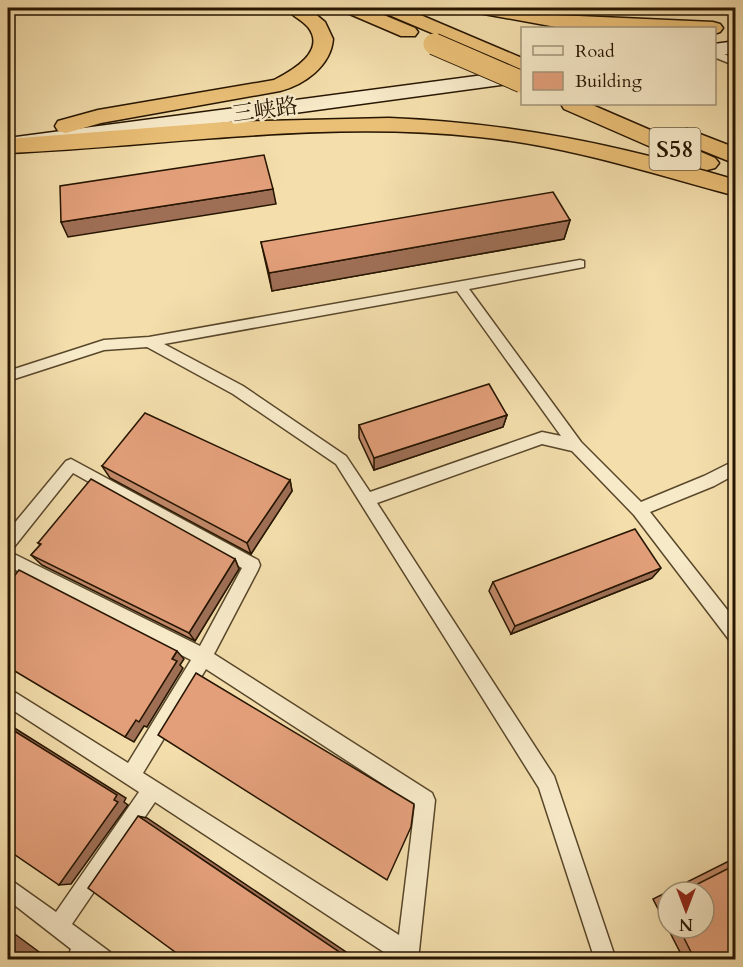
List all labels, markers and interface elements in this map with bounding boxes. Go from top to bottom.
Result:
legend [521,27,716,105]
text: Road [575,39,615,64]
text: Building [575,69,643,94]
street label: 三峡路 [230,91,300,129]
road number: S58 [650,128,700,170]
north arrow [656,880,716,940]
text: N [679,913,693,935]

